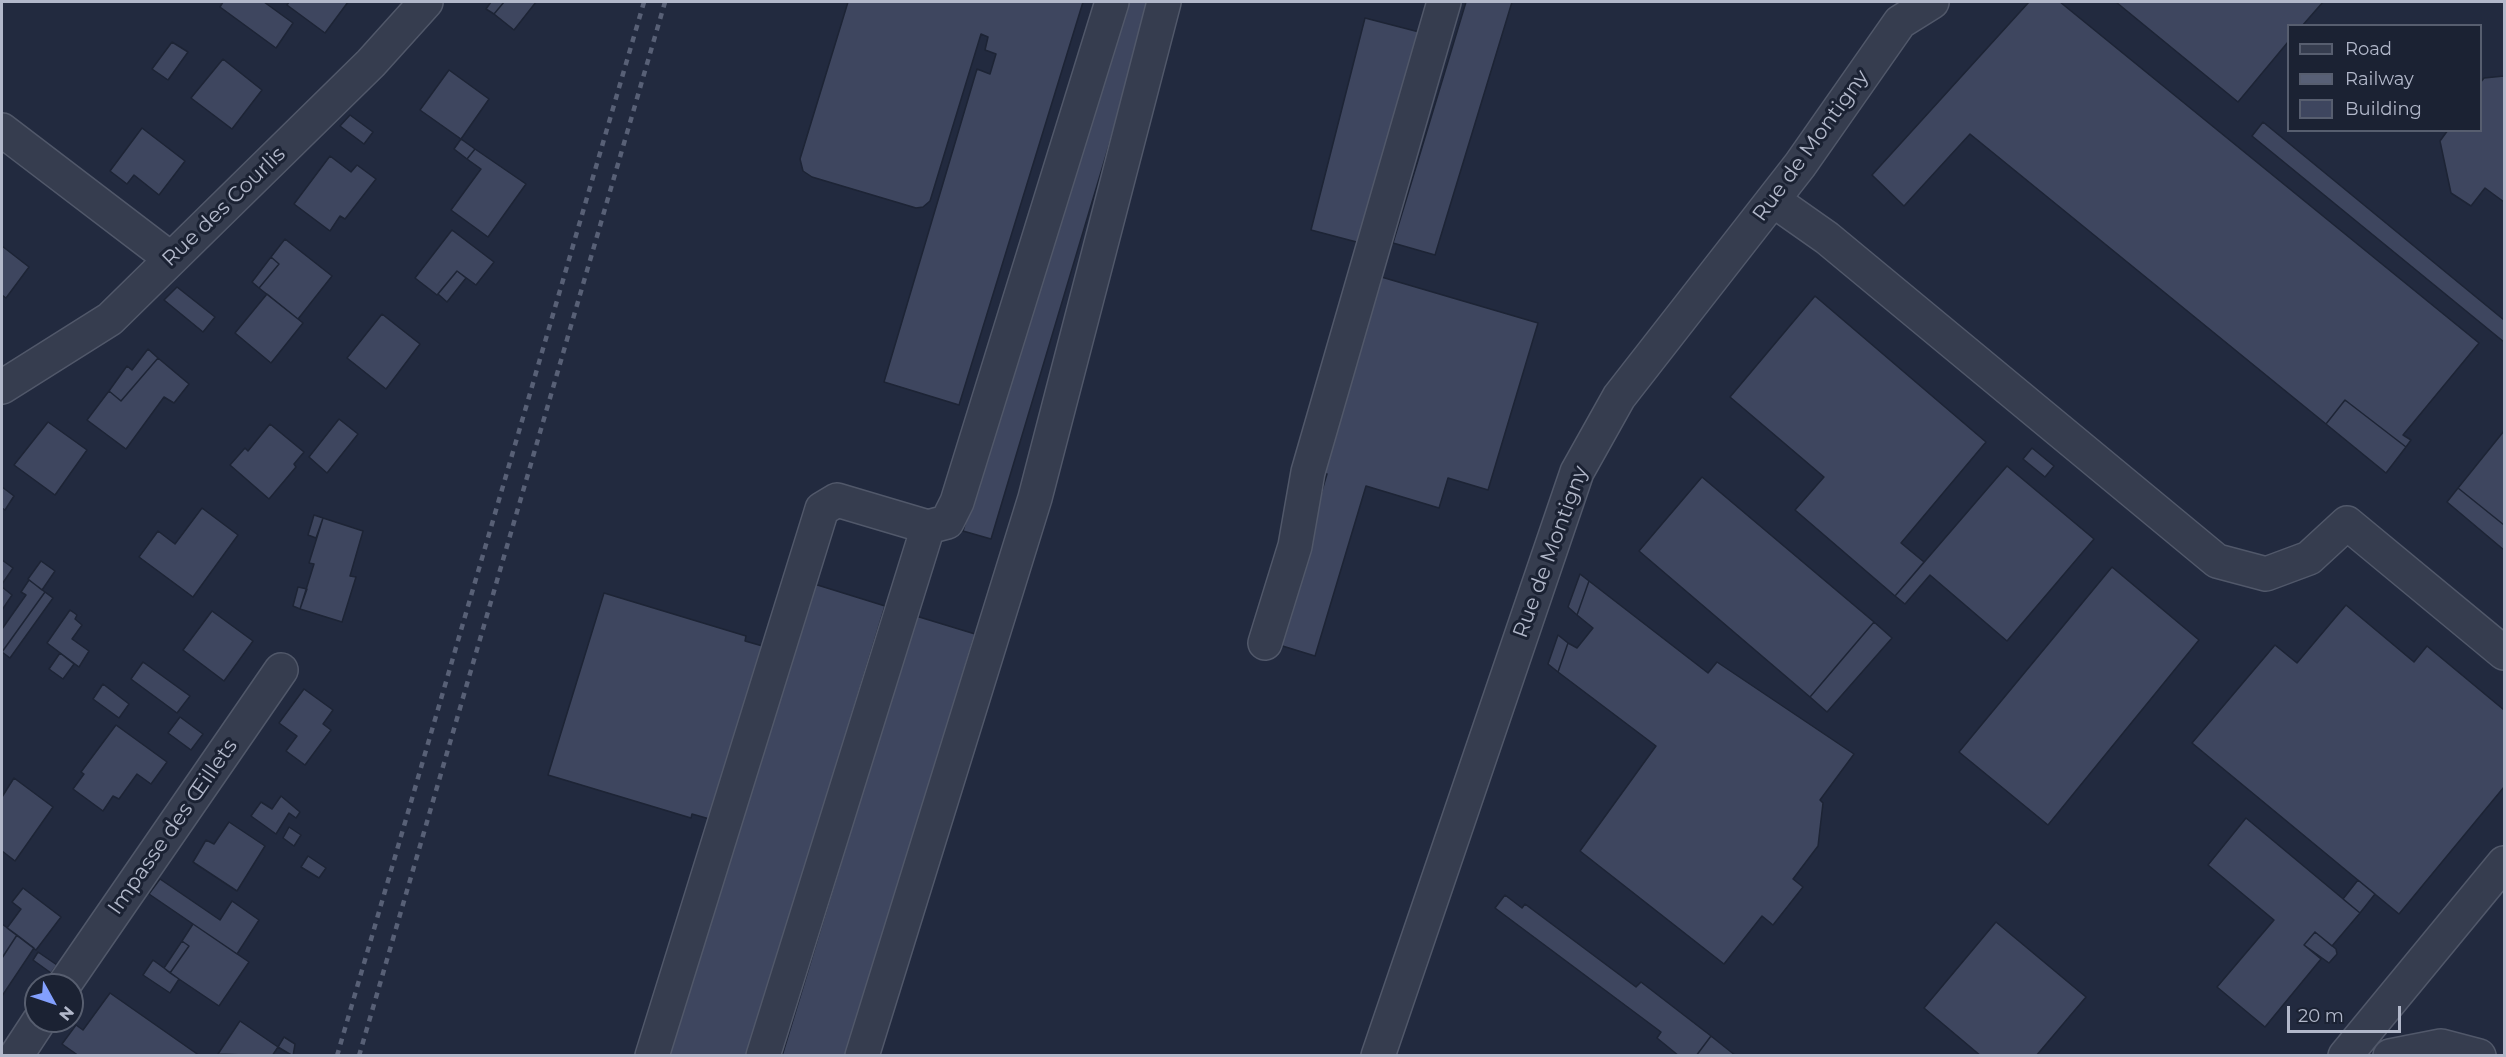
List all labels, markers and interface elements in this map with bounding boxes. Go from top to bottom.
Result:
legend [2287,24,2482,132]
text: Road [2345,38,2392,60]
street label: Rue de Montigny [1748,65,1874,227]
text: Railway [2345,68,2414,90]
text: Building [2345,98,2422,120]
street label: Rue des Courlis [157,142,291,272]
street label: Rue de Montigny [1508,463,1594,641]
street label: Impasse des Œillets [103,734,243,920]
north arrow [24,973,84,1033]
scale bar [2290,994,2404,1032]
text: N [55,1003,78,1025]
text: 20 m [2298,1005,2344,1027]

